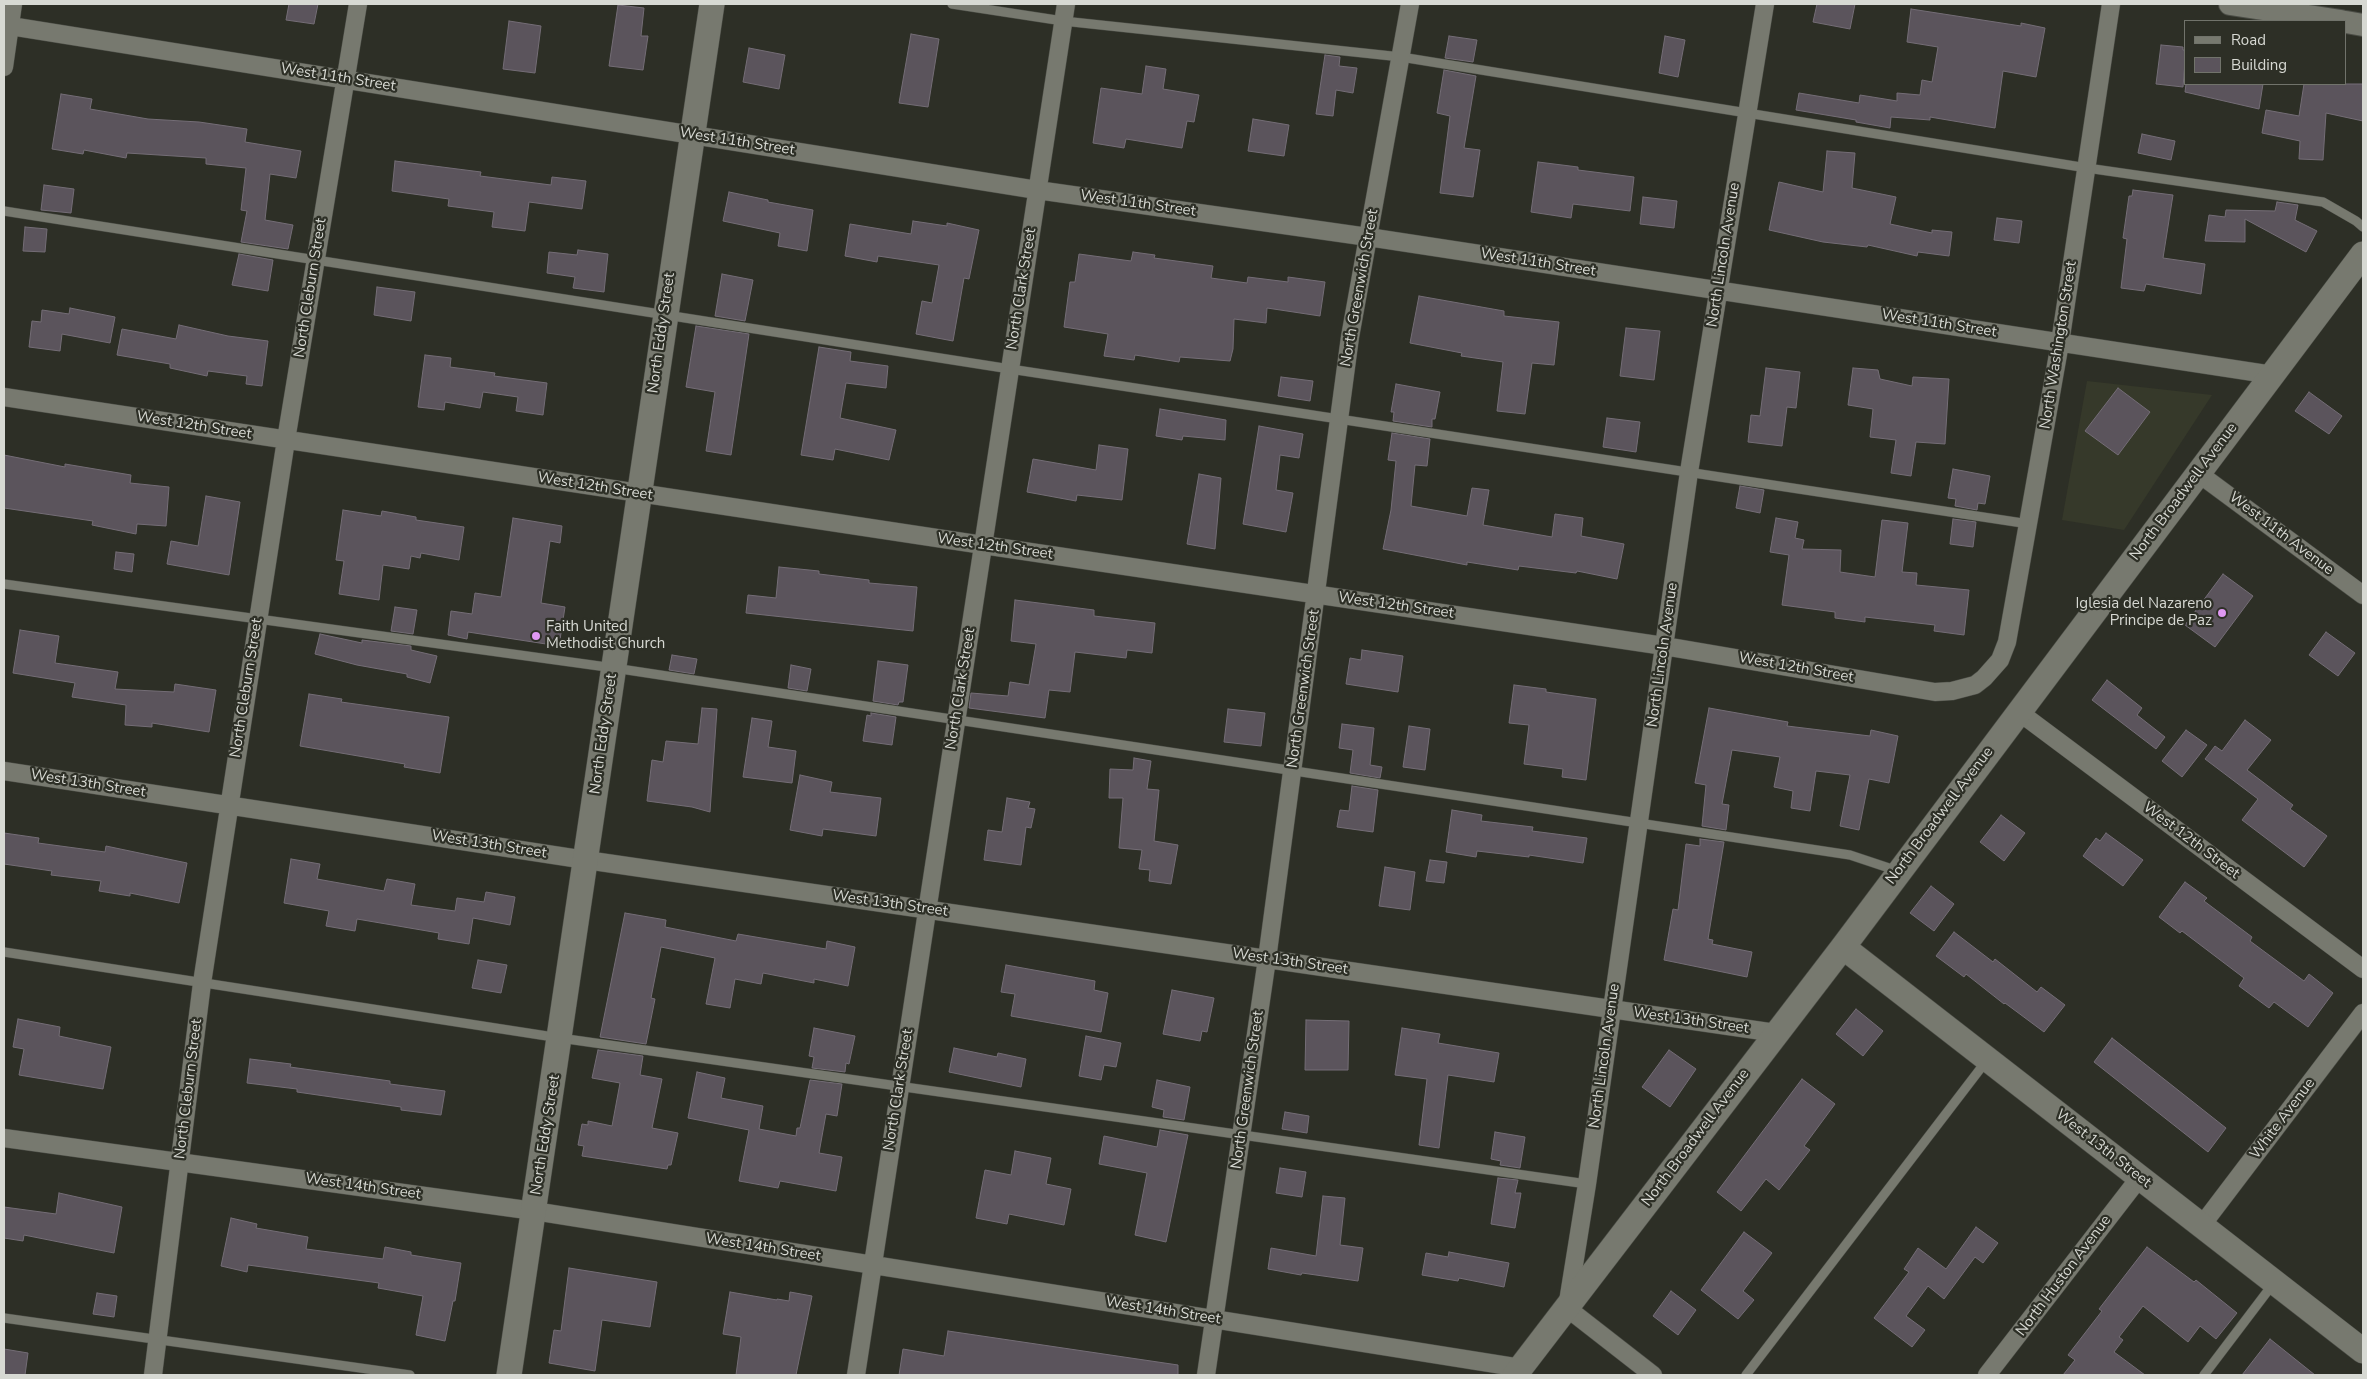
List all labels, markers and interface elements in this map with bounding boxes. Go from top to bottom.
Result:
legend [2184,20,2347,85]
text: Road [2231,30,2266,50]
text: Building [2231,55,2287,75]
street label: West 11th Street [279,60,397,96]
street label: West 11th Street [678,124,796,160]
street label: North Lincoln Avenue [1704,182,1744,328]
street label: West 11th Street [1079,187,1197,221]
street label: North Greenwich Street [1337,208,1383,368]
street label: North Cleburn Street [291,217,331,359]
street label: North Clark Street [1003,227,1041,351]
street label: West 11th Street [1479,245,1597,281]
street label: North Washington Street [2037,260,2081,430]
street label: North Eddy Street [645,272,679,394]
street label: West 11th Street [1880,306,1998,342]
street label: West 12th Street [135,408,253,444]
street label: North Broadwell Avenue [2126,420,2242,564]
street label: West 12th Street [536,469,654,505]
street label: West 11th Avenue [2225,489,2337,579]
street label: West 12th Street [936,530,1054,564]
street label: North Lincoln Avenue [1644,581,1682,729]
street label: West 12th Street [1337,589,1455,623]
place label: Iglesia del Nazareno Principe de Paz [2076,595,2212,630]
marker: Iglesia del Nazareno Principe de Paz [2216,607,2228,619]
street label: North Greenwich Street [1284,609,1324,769]
street label: North Cleburn Street [227,617,267,759]
place label: Faith United Methodist Church [546,618,665,653]
street label: North Clark Street [942,627,980,751]
marker: Faith United Methodist Church [530,630,542,642]
street label: West 12th Street [1737,649,1855,687]
street label: North Eddy Street [587,673,621,795]
street label: North Broadwell Avenue [1882,744,1998,888]
street label: West 13th Street [29,766,147,802]
street label: West 12th Street [2139,799,2243,883]
street label: West 13th Street [430,827,548,863]
street label: West 13th Street [831,887,949,921]
street label: West 13th Street [1231,945,1349,979]
street label: North Lincoln Avenue [1586,982,1624,1130]
street label: West 13th Street [1632,1004,1750,1038]
street label: North Greenwich Street [1228,1010,1268,1170]
street label: North Cleburn Street [171,1018,207,1160]
street label: North Clark Street [880,1028,918,1152]
street label: North Broadwell Avenue [1638,1066,1754,1210]
street label: North Eddy Street [528,1074,564,1196]
street label: White Avenue [2247,1075,2319,1163]
street label: West 13th Street [2052,1106,2154,1192]
street label: West 14th Street [304,1170,422,1204]
street label: North Huston Avenue [2013,1212,2115,1340]
street label: West 14th Street [704,1230,822,1266]
street label: West 14th Street [1104,1293,1222,1329]

